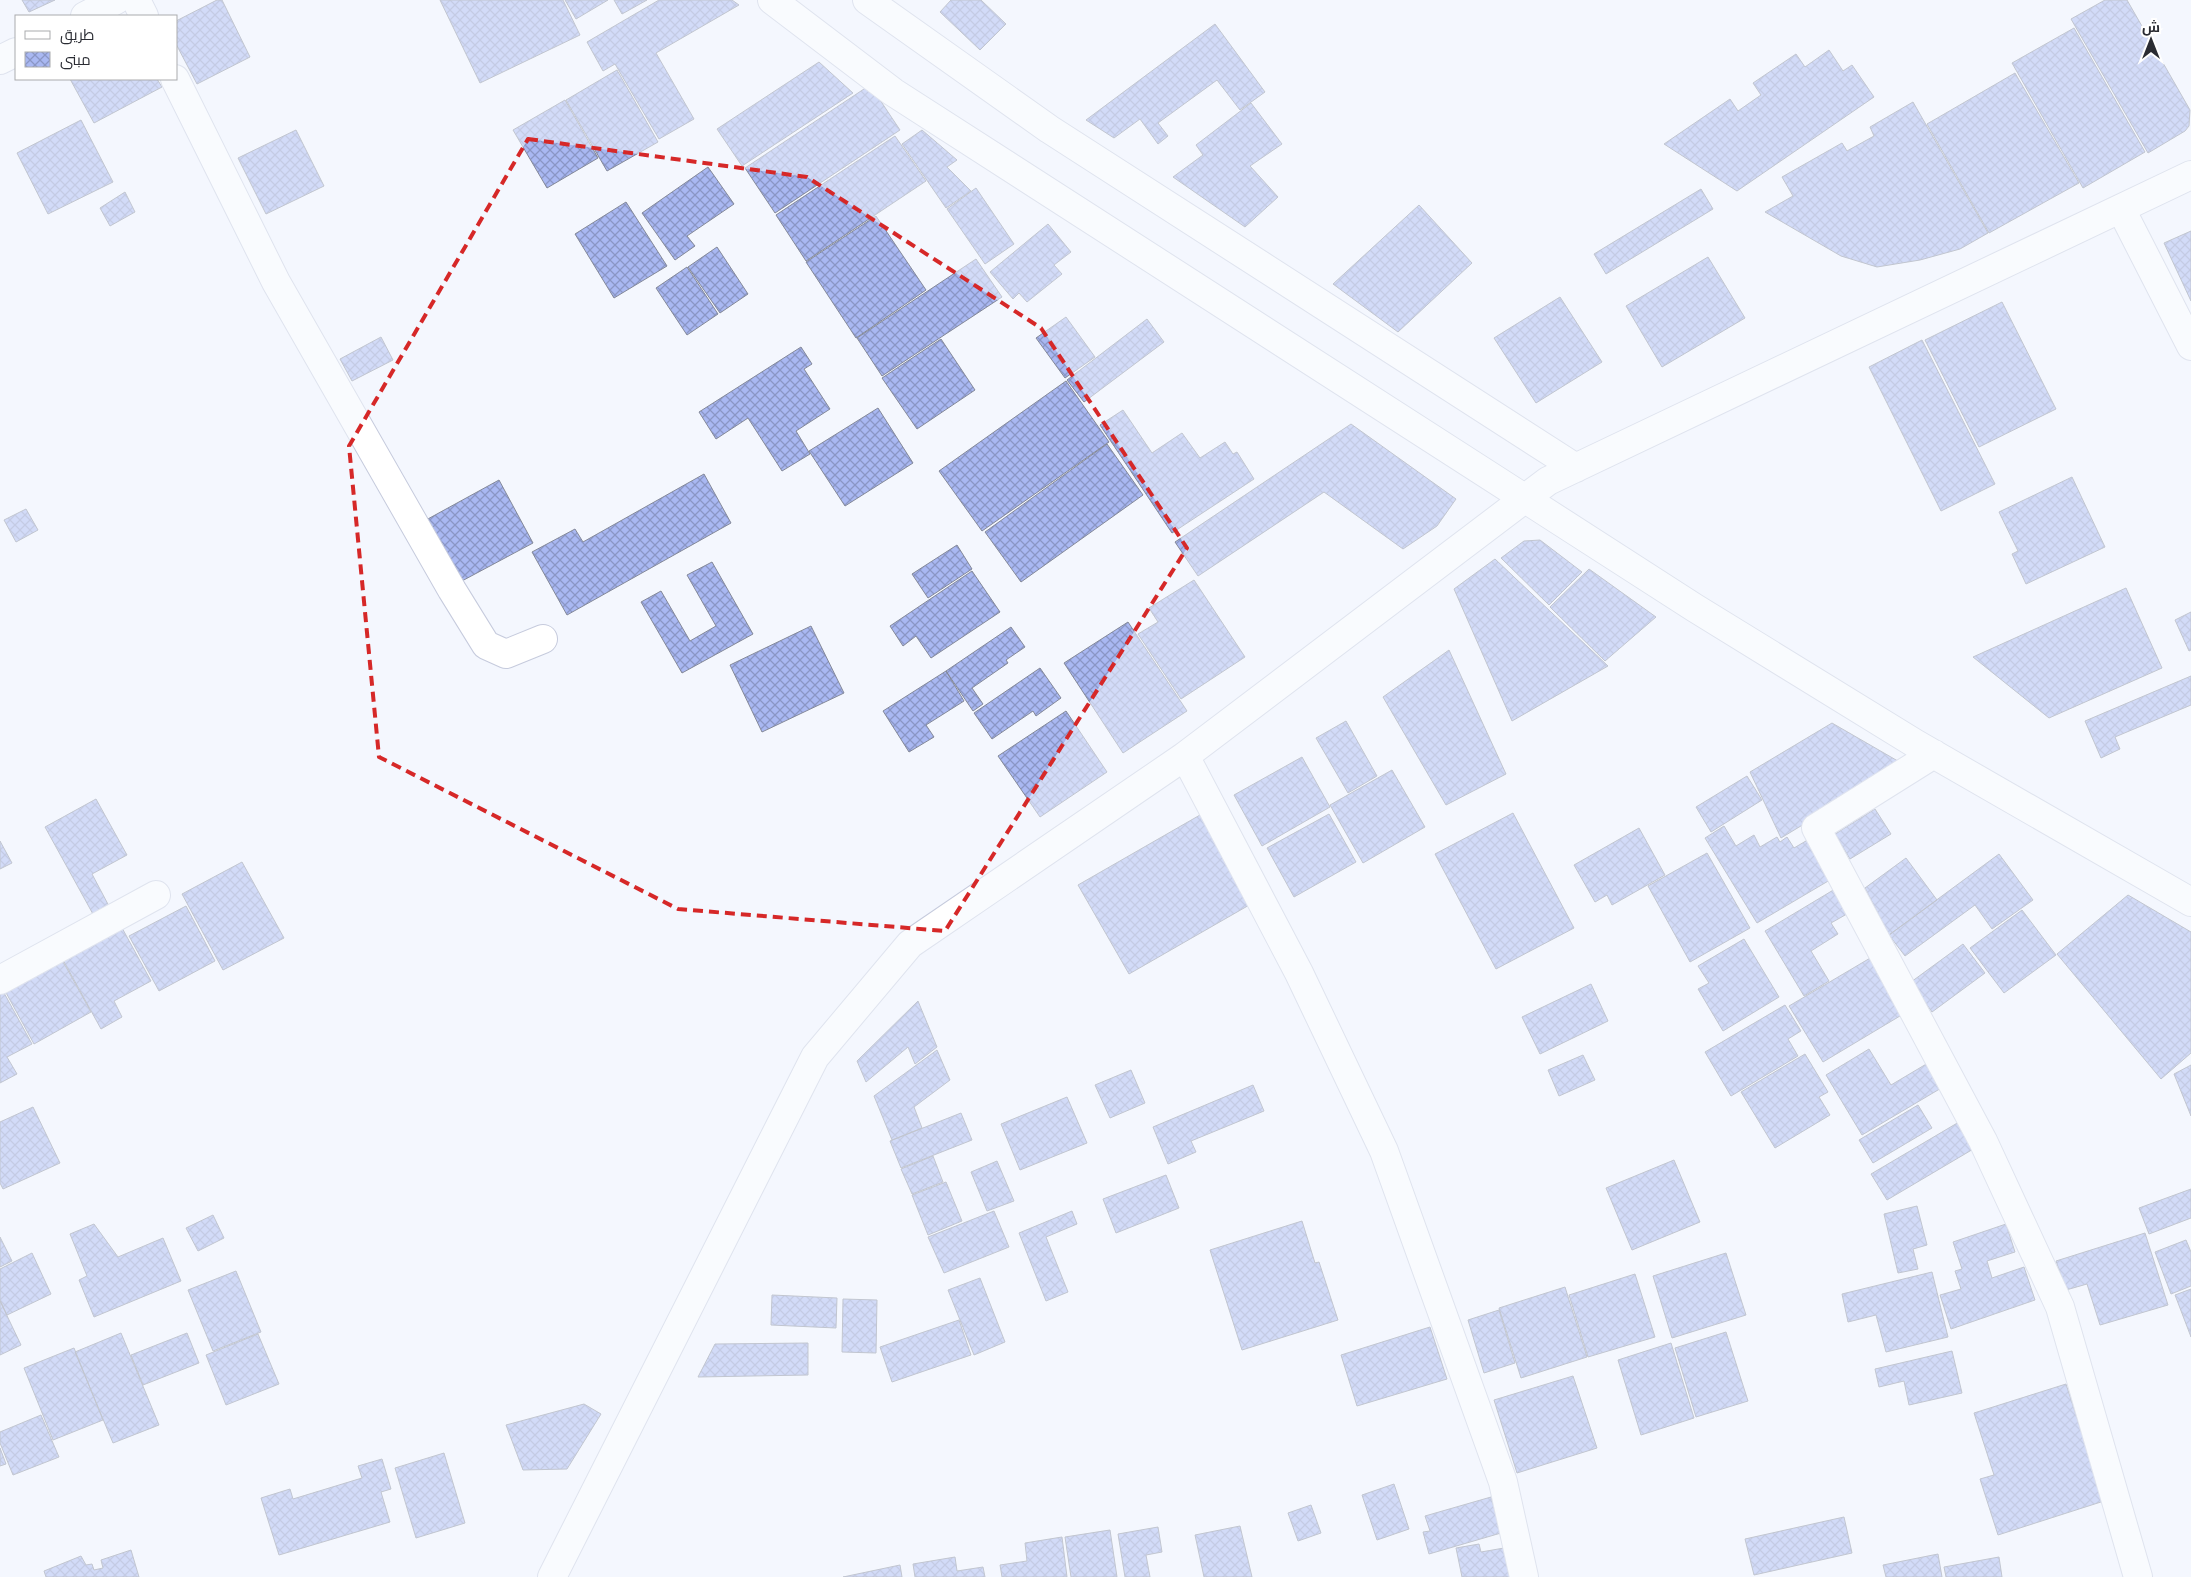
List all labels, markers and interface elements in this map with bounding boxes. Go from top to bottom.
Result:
legend [15,15,178,80]
north arrow [2126,15,2176,65]
text: ش [2142,19,2160,36]
text: طريق [60,26,94,45]
text: مبنى [60,51,91,70]

